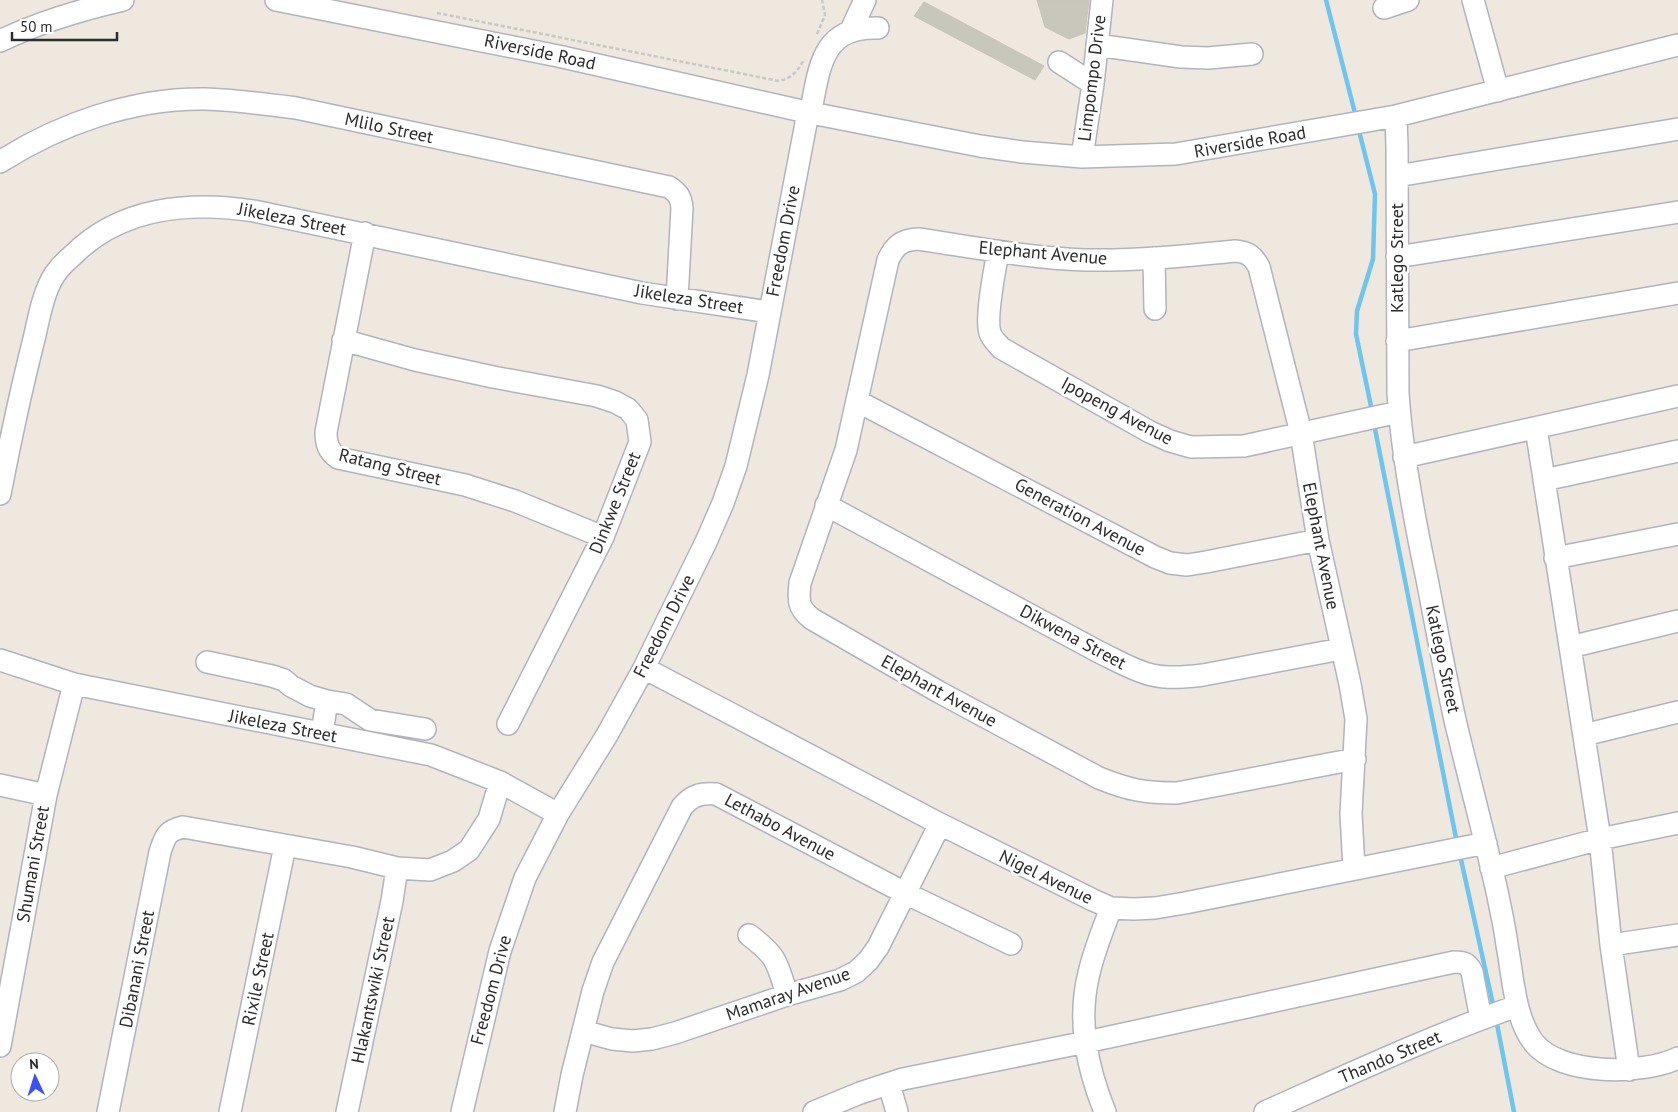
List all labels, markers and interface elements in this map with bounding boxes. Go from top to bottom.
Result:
scale bar [12,10,118,42]
street label: Limpompo Drive [1072,13,1111,143]
text: 50 m [20,17,53,36]
street label: Riverside Road [482,28,598,75]
street label: Mlilo Street [343,107,436,148]
street label: Riverside Road [1192,120,1308,163]
street label: Freedom Drive [760,183,805,298]
street label: Jikeleza Street [235,197,348,240]
street label: Katlego Street [1385,203,1408,313]
street label: Elephant Avenue [978,235,1108,270]
street label: Jikeleza Street [632,278,745,318]
street label: Ipopeng Avenue [1057,371,1177,450]
street label: Ratang Street [337,443,444,490]
street label: Dinkwe Street [584,448,645,557]
street label: Generation Avenue [1011,472,1150,561]
street label: Elephant Avenue [1298,480,1345,611]
street label: Freedom Drive [628,570,699,681]
street label: Dikwena Street [1016,599,1130,674]
street label: Katlego Street [1421,603,1466,715]
street label: Elephant Avenue [877,649,1001,732]
street label: Jikeleza Street [226,704,339,747]
street label: Lethabo Avenue [721,788,840,865]
street label: Shumani Street [11,804,54,924]
street label: Nigel Avenue [996,844,1097,909]
street label: Dibanani Street [114,908,159,1030]
street label: Hlakantswiki Street [346,914,399,1065]
street label: Rixile Street [236,930,279,1028]
street label: Freedom Drive [465,933,516,1047]
street label: Mamaray Avenue [723,961,853,1026]
street label: Thando Street [1335,1025,1444,1088]
north arrow [10,1052,60,1102]
text: N [29,1055,39,1073]

